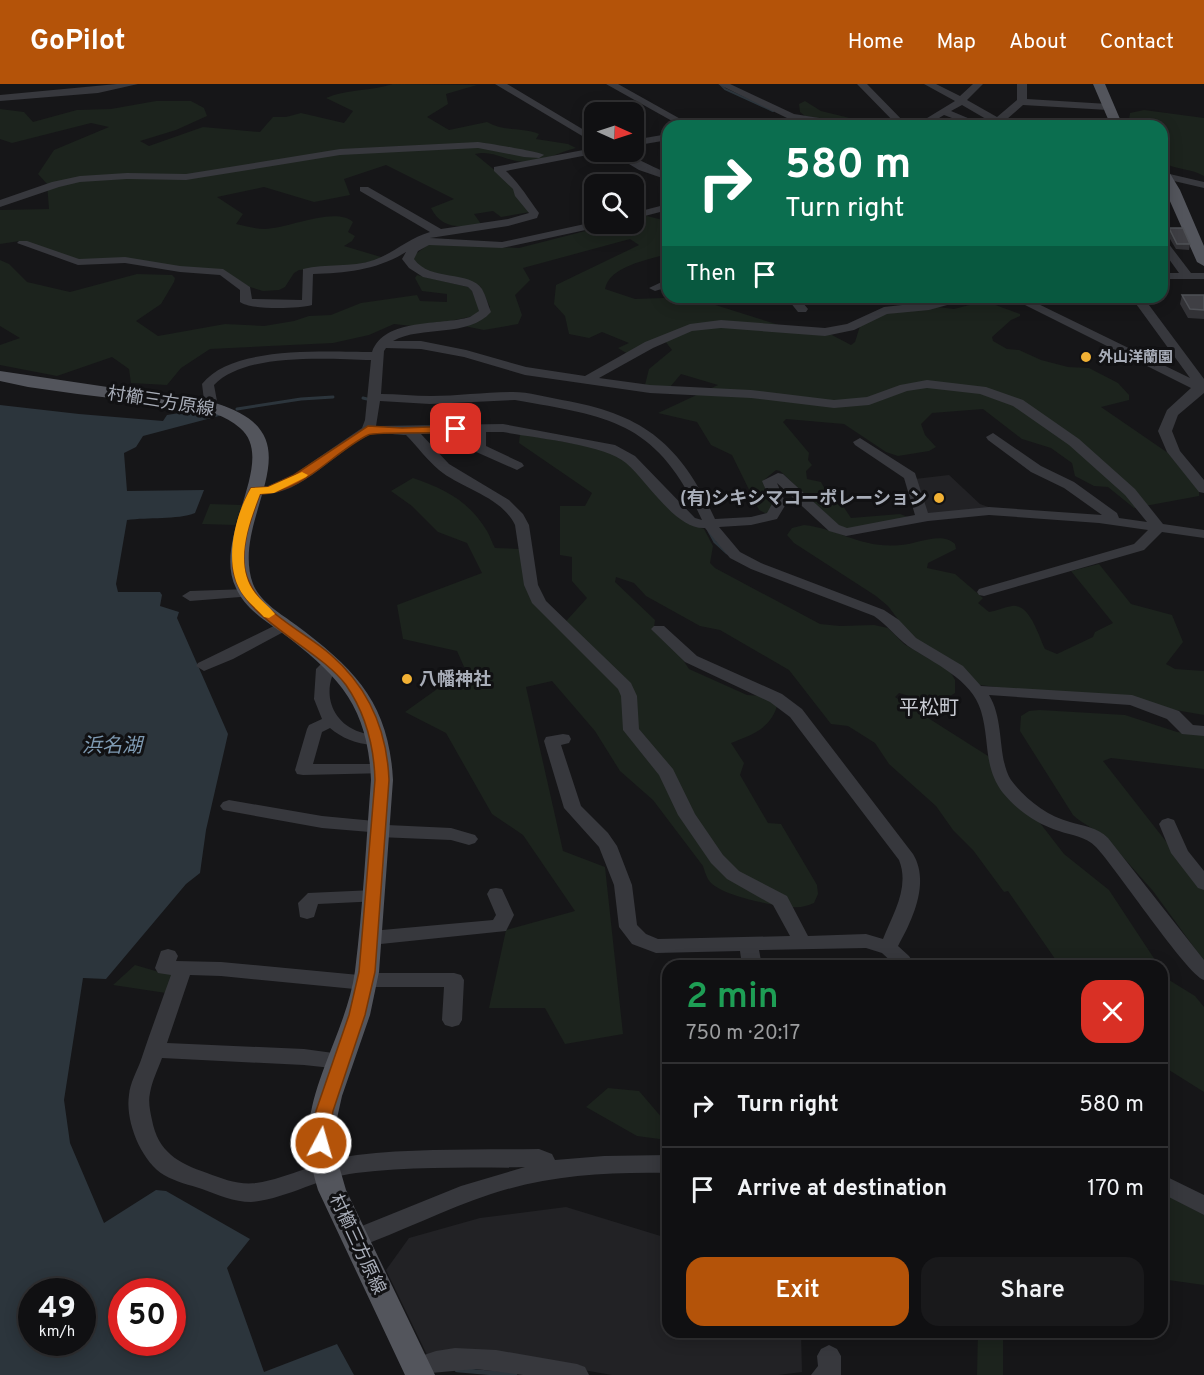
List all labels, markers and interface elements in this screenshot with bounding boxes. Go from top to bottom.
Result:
text: GoPilot [30,24,125,60]
text: Home [848,29,904,56]
text: Map [937,29,976,56]
text: About [1009,29,1067,56]
text: Contact [1100,29,1174,56]
north arrow [584,102,644,162]
map controls [584,102,644,234]
text: 580 m [785,140,911,193]
icon: right [686,144,764,222]
button: search [584,174,644,234]
text: Turn right [785,192,904,226]
icon: arrive [748,258,781,291]
text: Then [686,261,736,288]
place label: 外山洋蘭園 [1098,348,1173,368]
marker: 外山洋蘭園 [1079,350,1093,364]
street label: 村櫛三方原線 [106,383,216,422]
pin [430,403,481,454]
icon: arrive [439,412,472,445]
place label: (有)シキシマコーポレーション [680,488,927,511]
marker: (有)シキシマコーポレーション [932,491,946,505]
place label: 八幡神社 [419,669,491,692]
marker: 八幡神社 [400,672,414,686]
district label: 平松町 [899,696,959,722]
water label: 浜名湖 [82,734,145,760]
text: 2 min [686,975,779,1021]
button: close [1081,980,1144,1043]
text: 750 m · 20:17 [686,1021,800,1047]
icon: right [686,1089,719,1122]
text: Turn right [737,1092,839,1119]
text: 580 m [1079,1092,1144,1119]
position arrow [289,1111,353,1175]
icon: arrive [686,1173,719,1206]
text: Arrive at destination [737,1176,947,1203]
text: 170 m [1087,1176,1144,1203]
street label: 村櫛三方原線 [323,1191,390,1298]
button: Exit [686,1257,909,1326]
button: Share [921,1257,1144,1326]
speed limit sign: 50 [108,1278,186,1356]
text: 49 [38,1291,76,1328]
text: km/h [39,1323,75,1342]

